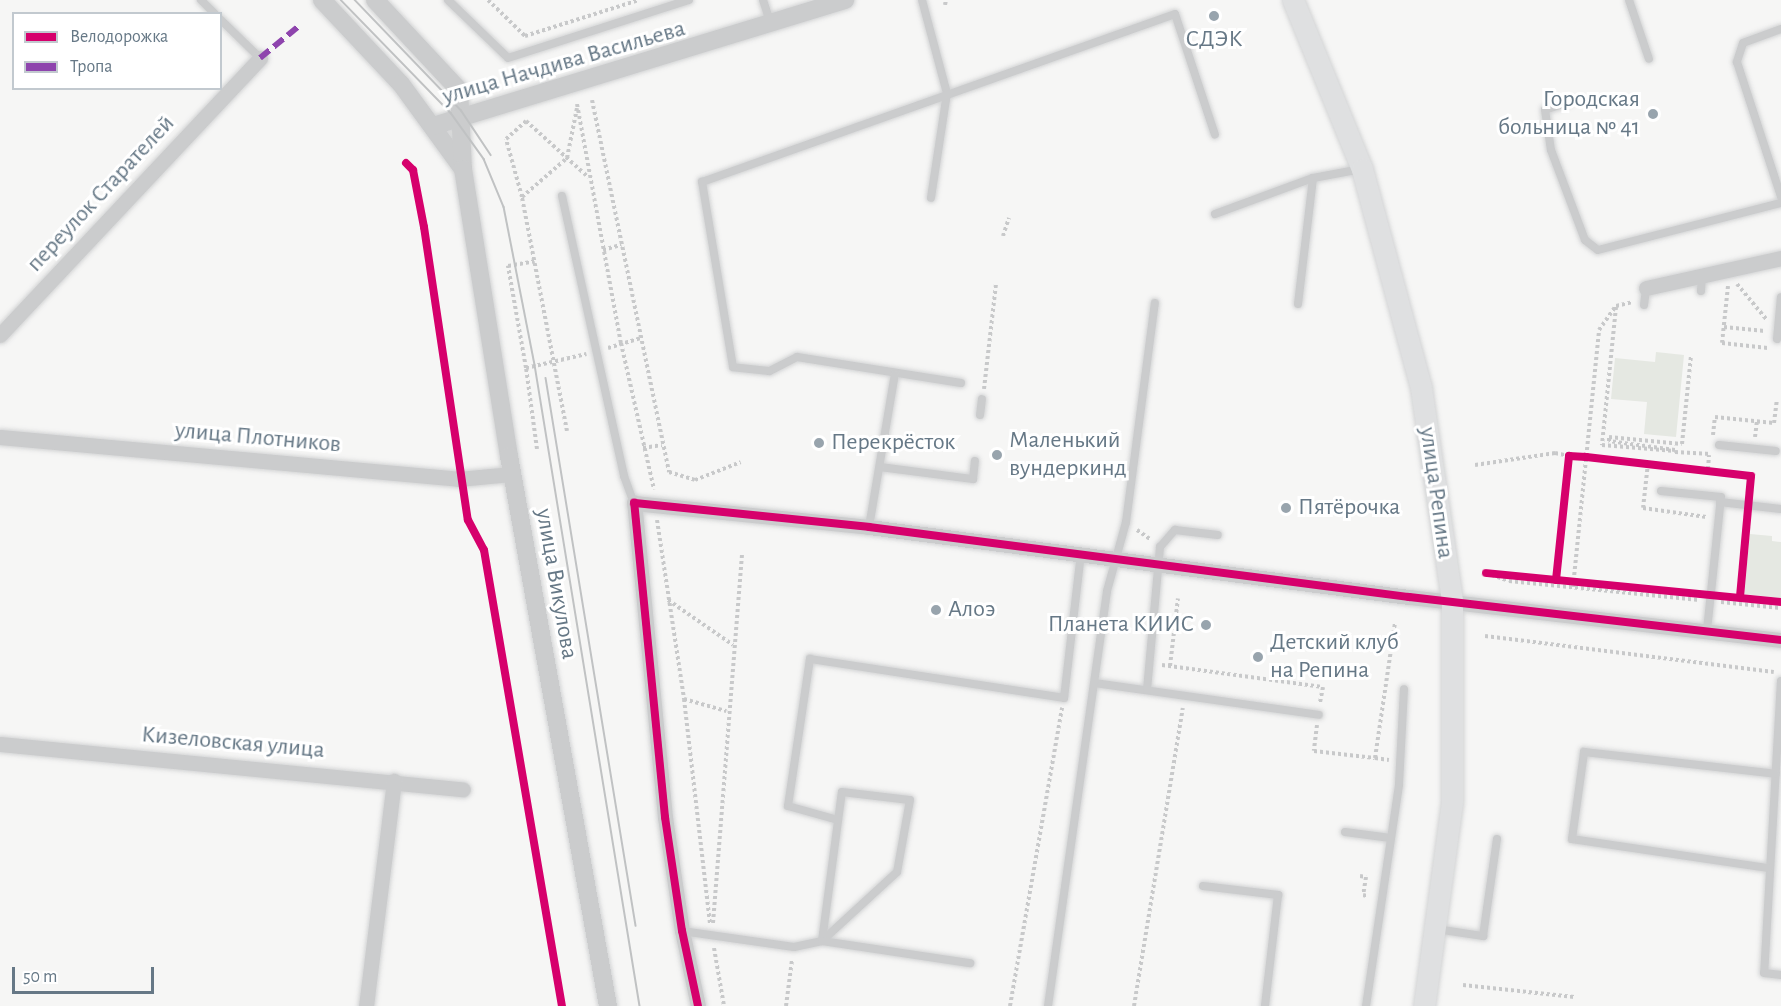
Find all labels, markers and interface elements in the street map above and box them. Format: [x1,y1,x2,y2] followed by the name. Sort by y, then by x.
[1207,9,1221,23] marker: СДЭК
[12,12,222,90] legend
[439,15,689,111] street label: улица Начдива Васильева
[1186,26,1242,54] place label: СДЭК
[70,28,168,46] text: Велодорожка
[70,58,113,76] text: Тропа
[1498,86,1640,142] place label: Городская больница № 41
[1644,105,1662,123] marker: Городская больница № 41
[21,110,181,278] street label: переулок Старателей
[174,416,342,460] street label: улица Плотников
[1413,425,1459,561] street label: улица Репина
[1009,427,1127,483] place label: Маленький вундеркинд
[831,429,955,457] place label: Перекрёсток
[812,436,826,450] marker: Перекрёсток
[990,448,1004,462] marker: Маленький вундеркинд
[1298,494,1400,522] place label: Пятёрочка
[1279,501,1293,515] marker: Пятёрочка
[529,506,583,662] street label: улица Викулова
[948,596,995,624] place label: Алоэ
[929,603,943,617] marker: Алоэ
[1048,611,1194,639] place label: Планета КИИС
[1199,618,1213,632] marker: Планета КИИС
[1270,629,1399,685] place label: Детский клуб на Репина
[1251,650,1265,664] marker: Детский клуб на Репина
[140,721,326,765] street label: Кизеловская улица
[15,955,158,993] scale bar
[23,968,57,986] text: 50 m

